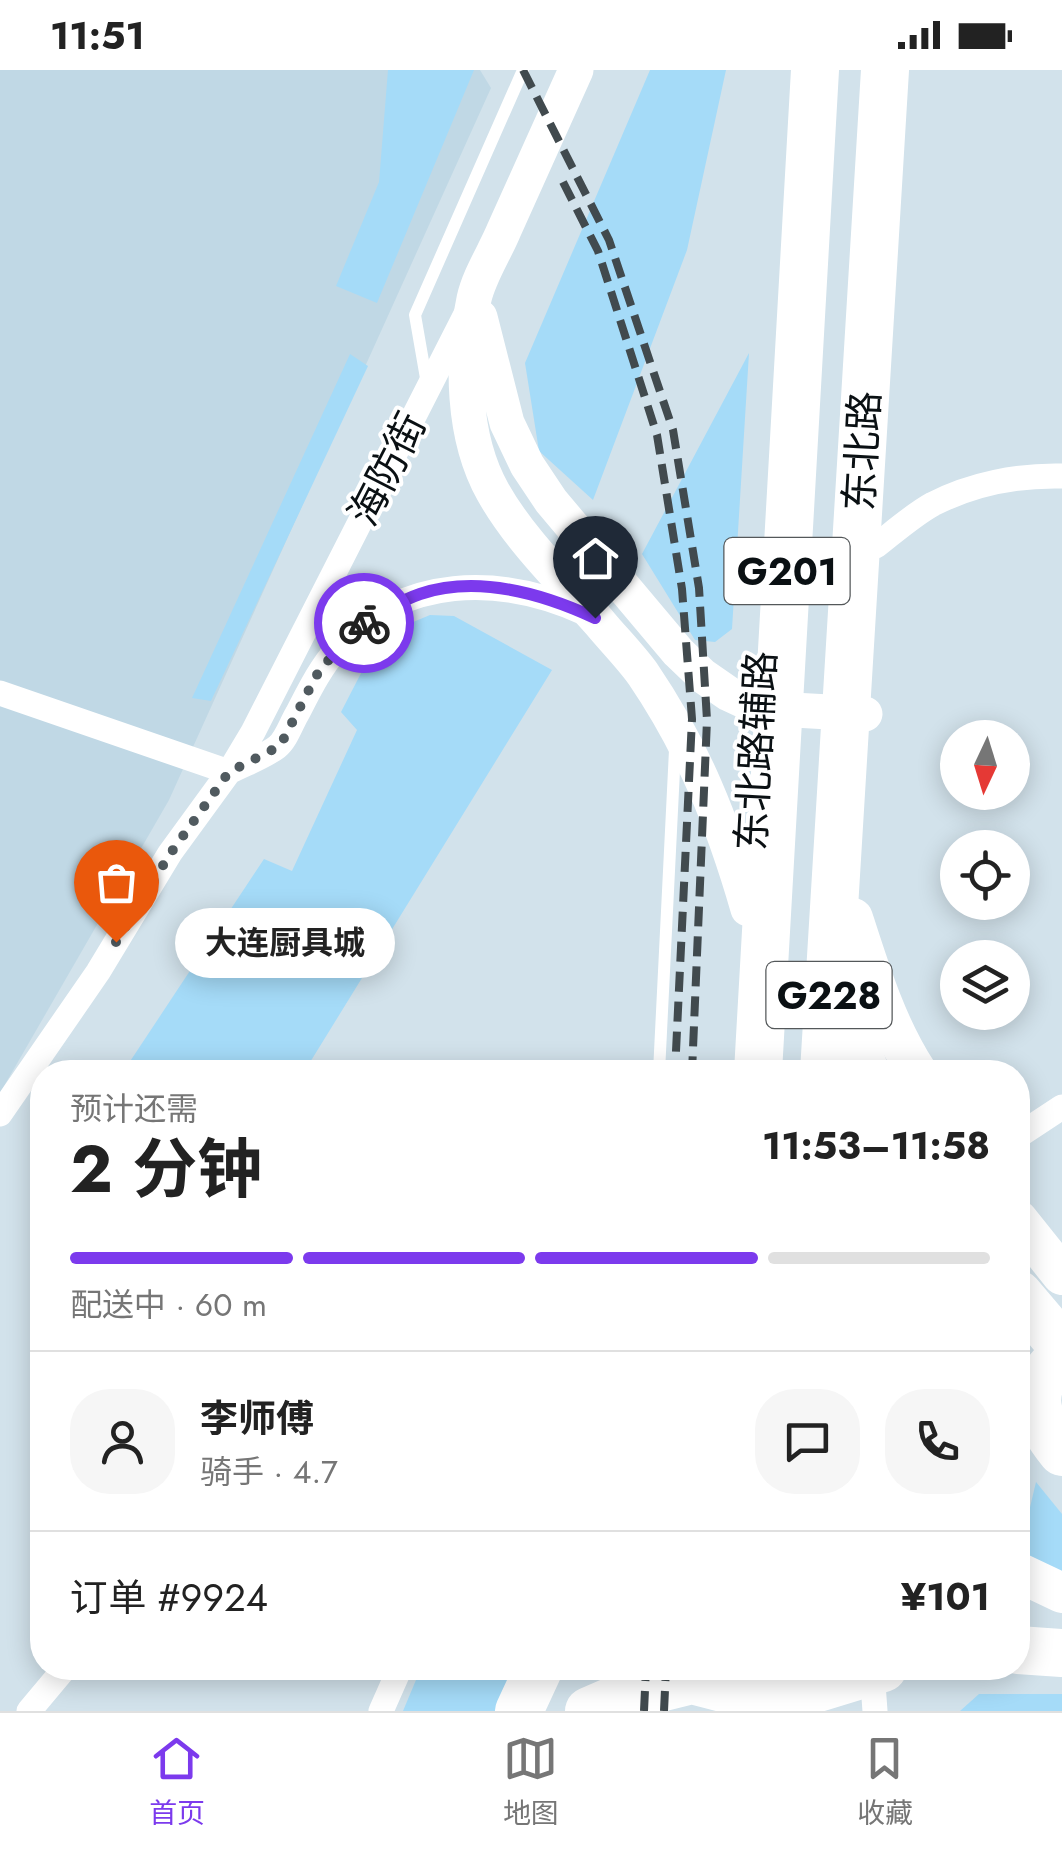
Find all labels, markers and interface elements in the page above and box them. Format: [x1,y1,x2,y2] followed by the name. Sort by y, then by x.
[50,8,145,63] text: 11:51
[830,390,894,512] street label: 东北路
[334,402,440,536] street label: 海防街
[553,516,638,619] pin
[568,531,623,586] icon: home
[724,538,850,604] road number: G201
[314,573,414,673] courier
[337,596,392,651] icon: bike
[722,650,790,852] street label: 东北路辅路
[940,720,1030,810] north arrow
[940,720,1030,1030] map controls
[940,830,1030,920] button: locate
[74,840,159,943] pin
[89,855,144,910] icon: bag
[176,907,396,977] callout: 大连厨具城
[205,920,365,966] text: 大连厨具城
[940,940,1030,1030] button: layers
[766,962,892,1028] road number: G228
[70,1086,198,1132] text: 预计还需
[762,1118,990,1173] text: 11:53–11:58
[70,1122,262,1216] text: 2 分钟
[70,1282,267,1328] text: 配送中 · 60 m
[70,1389,175,1494] button: person
[755,1389,860,1494] button: chat
[885,1389,990,1494] button: phone
[200,1391,314,1446] text: 李师傅
[200,1449,338,1495] text: 骑手 · 4.7
[901,1569,990,1624] text: ¥101
[70,1570,268,1625] text: 订单 #9924
[149,1731,205,1834] tab: 首页
[503,1731,559,1834] tab: 地图
[857,1731,913,1834] tab: 收藏

